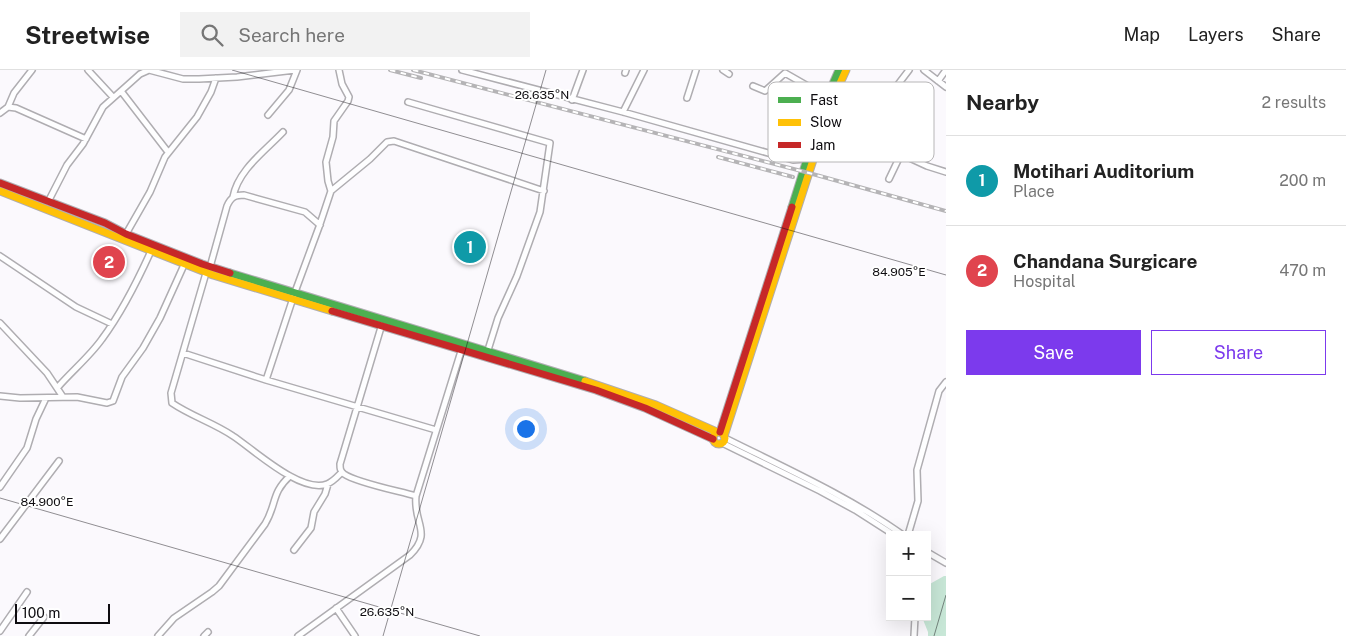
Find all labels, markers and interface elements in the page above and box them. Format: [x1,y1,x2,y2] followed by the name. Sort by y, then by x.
[180,12,530,57] search box
[25,21,150,49] text: Streetwise
[198,21,226,49] icon: search
[238,24,345,46] text: Search here
[1124,24,1160,45] text: Map
[1188,24,1244,45] text: Layers
[1272,24,1321,45] text: Share
[768,82,934,162] legend
[515,88,569,102] text: 26.635°N
[966,90,1039,115] text: Nearby
[810,92,838,108] text: Fast
[1261,93,1326,112] text: 2 results
[810,114,842,130] text: Slow
[810,137,835,153] text: Jam
[1013,160,1194,182] text: Motihari Auditorium
[979,171,985,190] text: 1
[1279,171,1326,190] text: 200 m
[1013,182,1055,201] text: Place
[454,228,486,266] pin: 1
[93,243,125,281] pin: 2
[1013,250,1198,272] text: Chandana Surgicare
[977,261,987,280] text: 2
[1279,261,1326,280] text: 470 m
[872,265,926,279] text: 84.905°E
[1013,272,1076,291] text: Hospital
[966,330,1141,375] button: Save
[1151,330,1326,375] button: Share
[513,416,539,442] your location
[20,495,74,509] text: 84.900°E
[886,531,931,621] map controls
[886,531,931,576] button: +
[886,576,931,621] button: −
[15,601,110,624] scale bar
[22,605,60,621] text: 100 m
[360,605,414,619] text: 26.635°N

